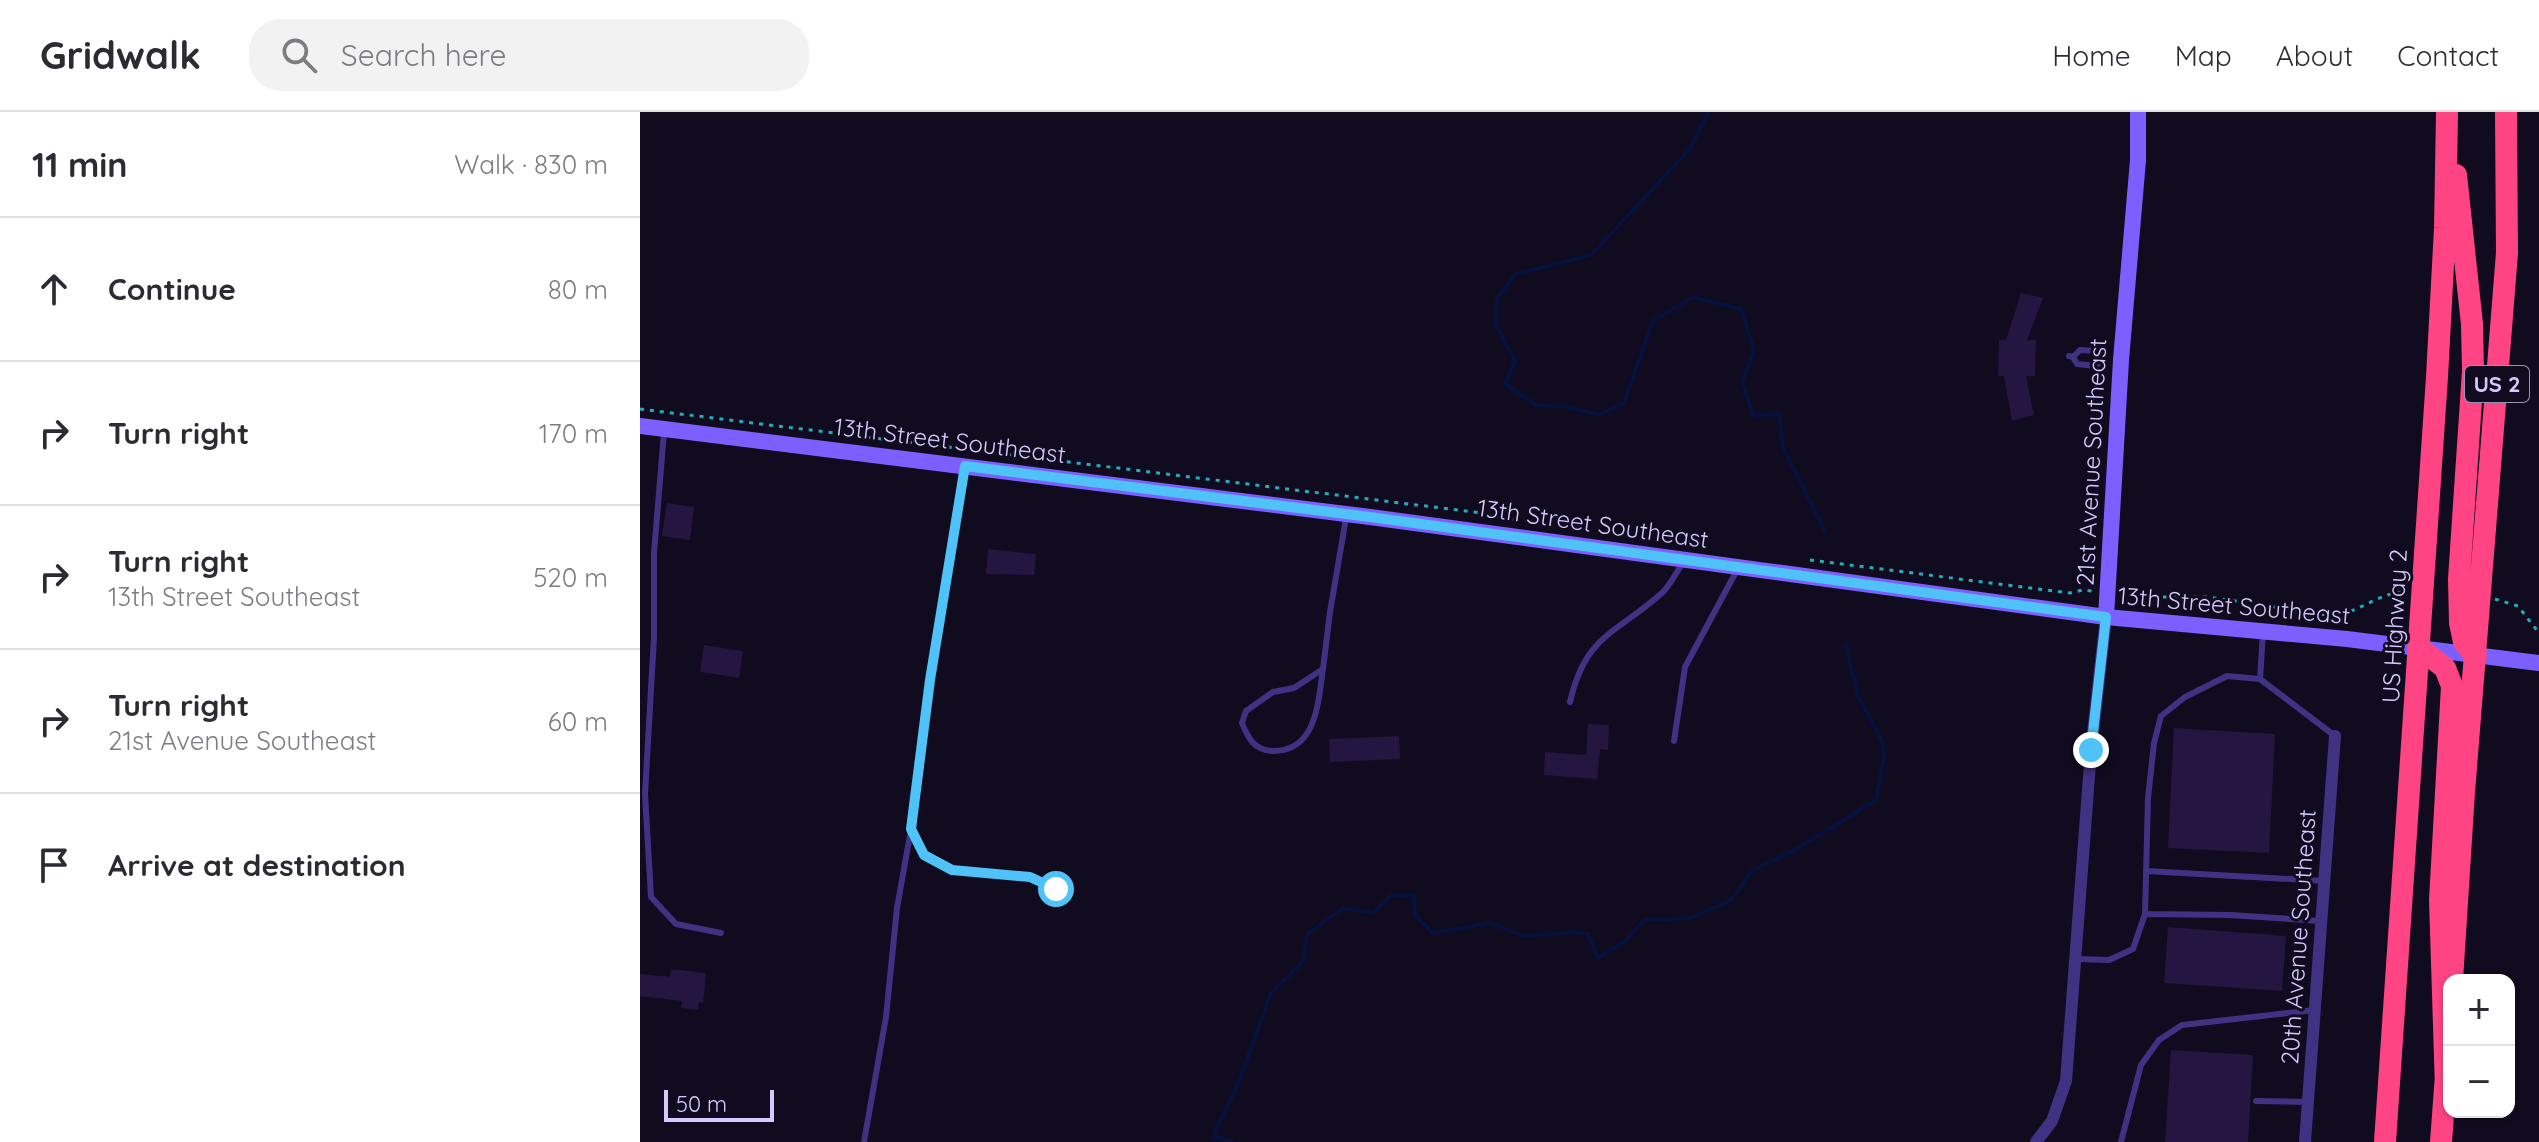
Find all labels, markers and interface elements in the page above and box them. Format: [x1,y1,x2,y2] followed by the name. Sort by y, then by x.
[249,19,809,91] search box
[40,31,201,79] text: Gridwalk
[277,33,321,77] icon: search
[341,36,506,74] text: Search here
[2052,38,2131,73] text: Home
[2175,38,2232,73] text: Map
[2276,38,2353,73] text: About
[2397,38,2499,73] text: Contact
[32,143,128,186] text: 11 min
[454,148,608,181] text: Walk · 830 m
[32,267,76,311] icon: ahead
[108,270,236,308] text: Continue
[548,273,608,306] text: 80 m
[2070,338,2112,586] street label: 21st Avenue Southeast
[2465,366,2529,402] road number: US 2
[32,411,76,455] icon: right
[833,411,1067,469] street label: 13th Street Southeast
[108,414,249,452] text: Turn right
[539,417,608,450] text: 170 m
[1476,492,1710,554] street label: 13th Street Southeast
[108,542,249,580] text: Turn right
[2375,548,2413,704] street label: US Highway 2
[32,555,76,599] icon: right
[533,561,608,594] text: 520 m
[108,580,360,613] text: 13th Street Southeast
[2117,580,2351,630] street label: 13th Street Southeast
[108,686,249,724] text: Turn right
[32,699,76,743] icon: right
[548,705,608,738] text: 60 m
[108,724,376,757] text: 21st Avenue Southeast
[2073,732,2109,768] route end
[2274,808,2322,1066] street label: 20th Avenue Southeast
[32,843,76,887] icon: arrive
[108,846,406,884] text: Arrive at destination
[1038,871,1074,907] route start
[2443,974,2515,1118] map controls
[2443,974,2515,1046] button: +
[2443,1046,2515,1118] button: −
[664,1086,774,1122] scale bar
[676,1090,727,1118] text: 50 m

